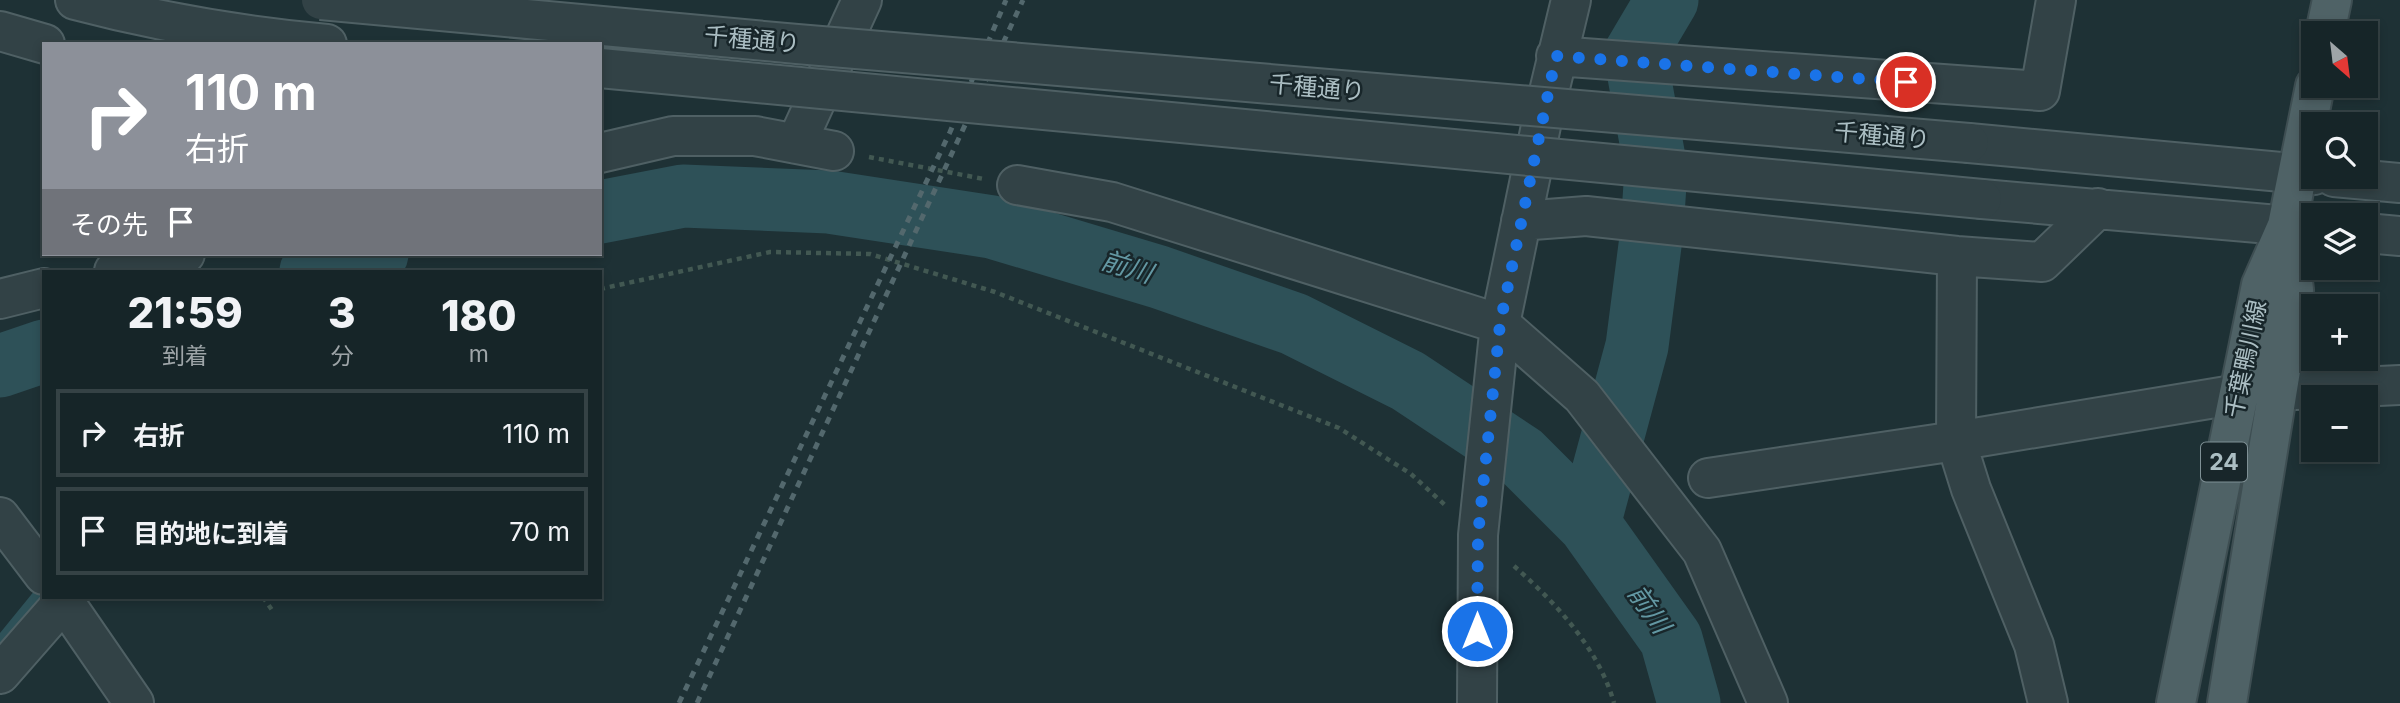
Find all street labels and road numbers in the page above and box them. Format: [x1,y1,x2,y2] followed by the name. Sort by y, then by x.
[703,21,801,58] street label: 千種通り
[1268,69,1366,106] street label: 千種通り
[1833,117,1931,154] street label: 千種通り
[2219,297,2272,421] street label: 千葉鴨川線
[2201,442,2247,482] road number: 24

